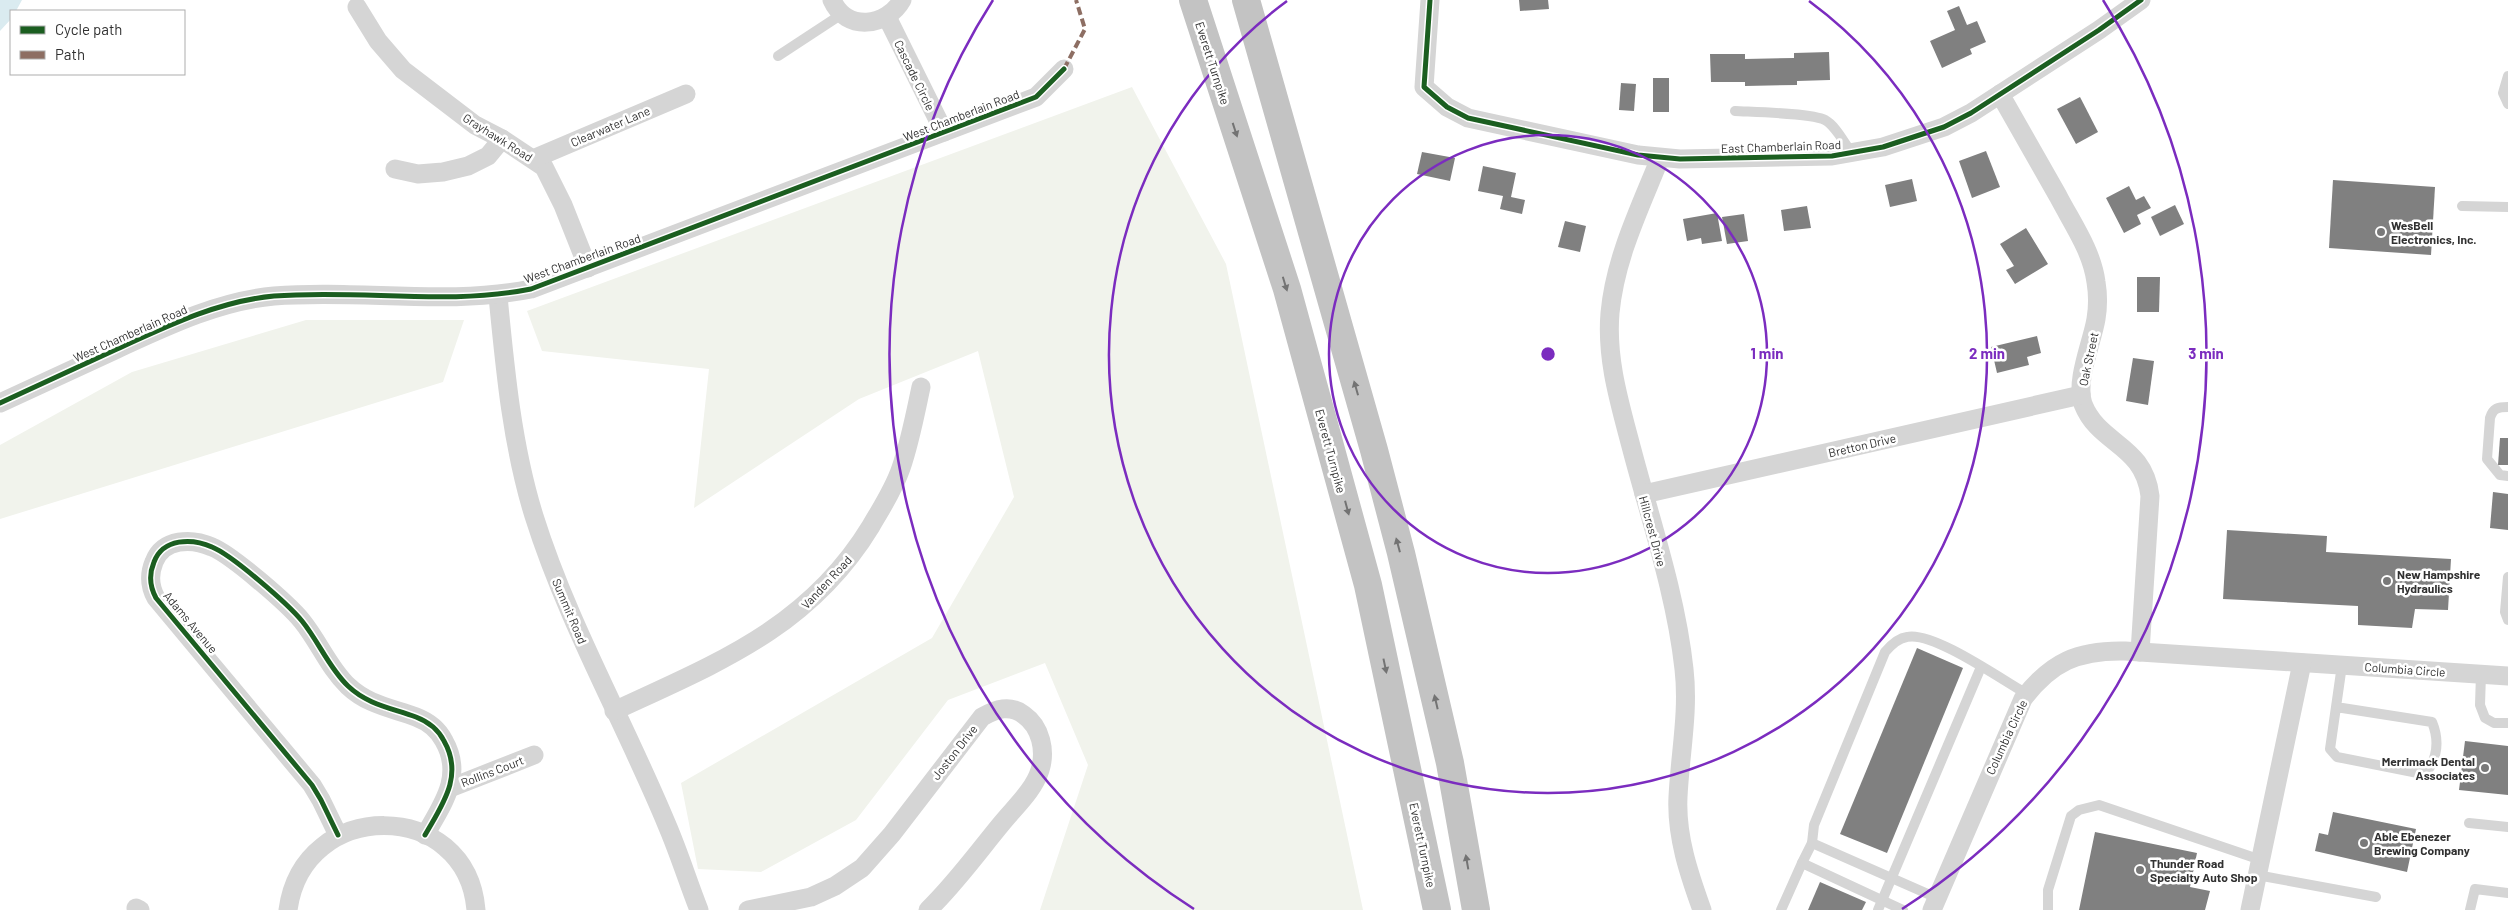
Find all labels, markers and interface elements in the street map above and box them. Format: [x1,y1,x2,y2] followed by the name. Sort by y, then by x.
[10,10,185,75] legend
[55,20,122,38] text: Cycle path
[1193,20,1233,106] street label: Everett Turnpike
[892,37,938,113] street label: Cascade Circle
[55,45,85,63] text: Path
[901,86,1021,144] street label: West Chamberlain Road
[568,103,652,149] street label: Clearwater Lane
[461,110,535,164] street label: Grayhawk Road
[1232,122,1239,137] one-way arrow
[1721,137,1841,155] street label: East Chamberlain Road
[2391,218,2476,246] place label: WesBell Electronics, Inc.
[2375,226,2387,238] marker: WesBell Electronics, Inc.
[522,230,642,286] street label: West Chamberlain Road
[1281,277,1289,292] one-way arrow
[71,302,189,364] street label: West Chamberlain Road
[2075,331,2101,387] street label: Oak Street
[1751,344,1783,362] text: 1 min
[1969,344,2005,362] text: 2 min
[2188,344,2224,362] text: 3 min
[1539,345,1557,363] centre of rings
[1352,380,1360,395] one-way arrow
[1313,407,1349,495] street label: Everett Turnpike
[1827,430,1897,460] street label: Bretton Drive
[1637,494,1669,568] street label: Hillcrest Drive
[1343,501,1351,516] one-way arrow
[1394,537,1402,552] one-way arrow
[798,553,854,611] street label: Vanden Road
[2397,567,2481,595] place label: New Hampshire Hydraulics
[2381,575,2393,587] marker: New Hampshire Hydraulics
[550,576,590,646] street label: Summit Road
[161,588,221,656] street label: Adams Avenue
[1381,659,1389,674] one-way arrow
[2364,659,2446,679] street label: Columbia Circle
[1432,694,1440,710] one-way arrow
[1983,697,2029,777] street label: Columbia Circle
[928,722,980,782] street label: Joston Drive
[459,753,525,789] street label: Rollins Court
[2382,754,2475,782] place label: Merrimack Dental Associates
[2479,762,2491,774] marker: Merrimack Dental Associates
[1407,801,1439,889] street label: Everett Turnpike
[2374,829,2470,857] place label: Able Ebenezer Brewing Company
[2358,837,2370,849] marker: Able Ebenezer Brewing Company
[1462,854,1470,870] one-way arrow
[2150,856,2258,884] place label: Thunder Road Specialty Auto Shop
[2134,864,2146,876] marker: Thunder Road Specialty Auto Shop

